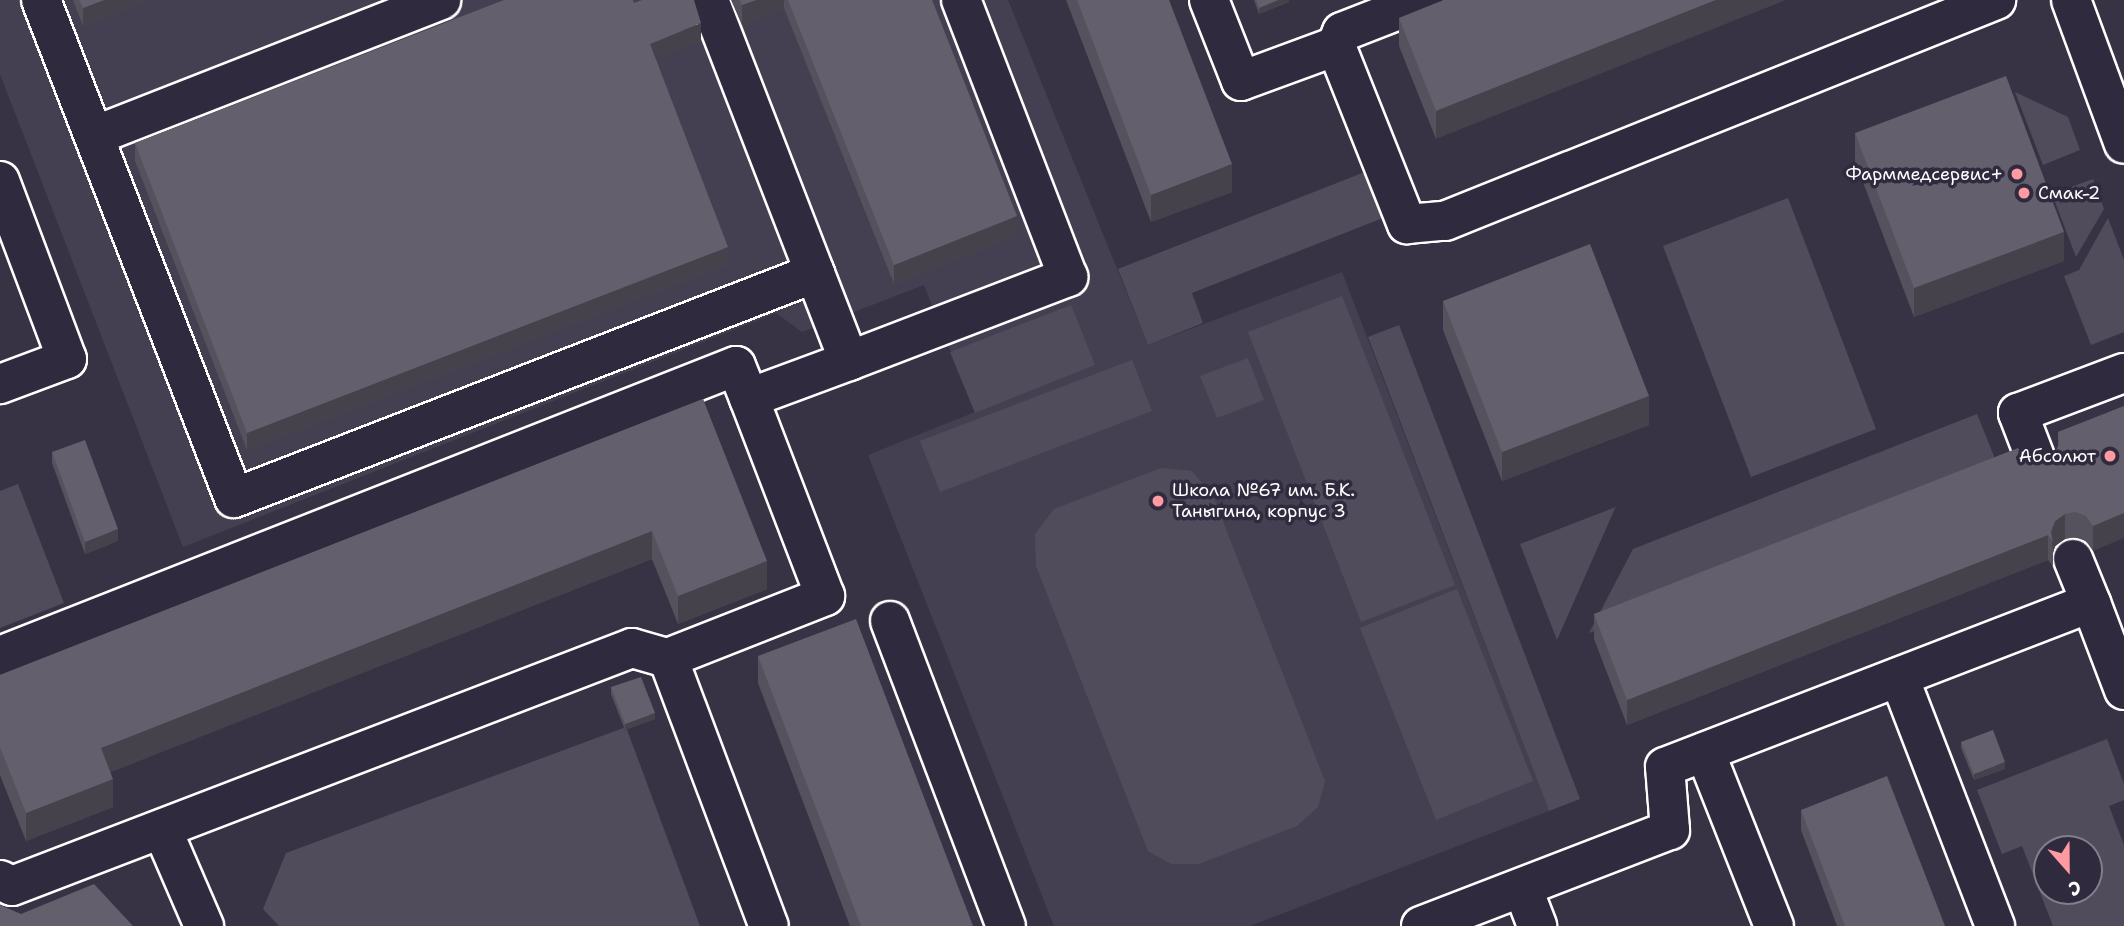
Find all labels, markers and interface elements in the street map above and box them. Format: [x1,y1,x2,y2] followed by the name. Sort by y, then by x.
[1845,163,2003,185] place label: Фарммедсервис+
[2009,166,2025,182] marker: Фарммедсервис+
[2038,182,2100,204] place label: Смак-2
[2016,185,2032,201] marker: Смак-2
[2019,445,2096,467] place label: Абсолют
[2102,448,2118,464] marker: Абсолют
[1172,480,1355,522] place label: Школа №67 им. Б.К. Таныгина, корпус 3
[1150,493,1166,509] marker: Школа №67 им. Б.К. Таныгина, корпус 3
[2033,835,2103,905] north arrow
[2065,874,2085,902] text: С

